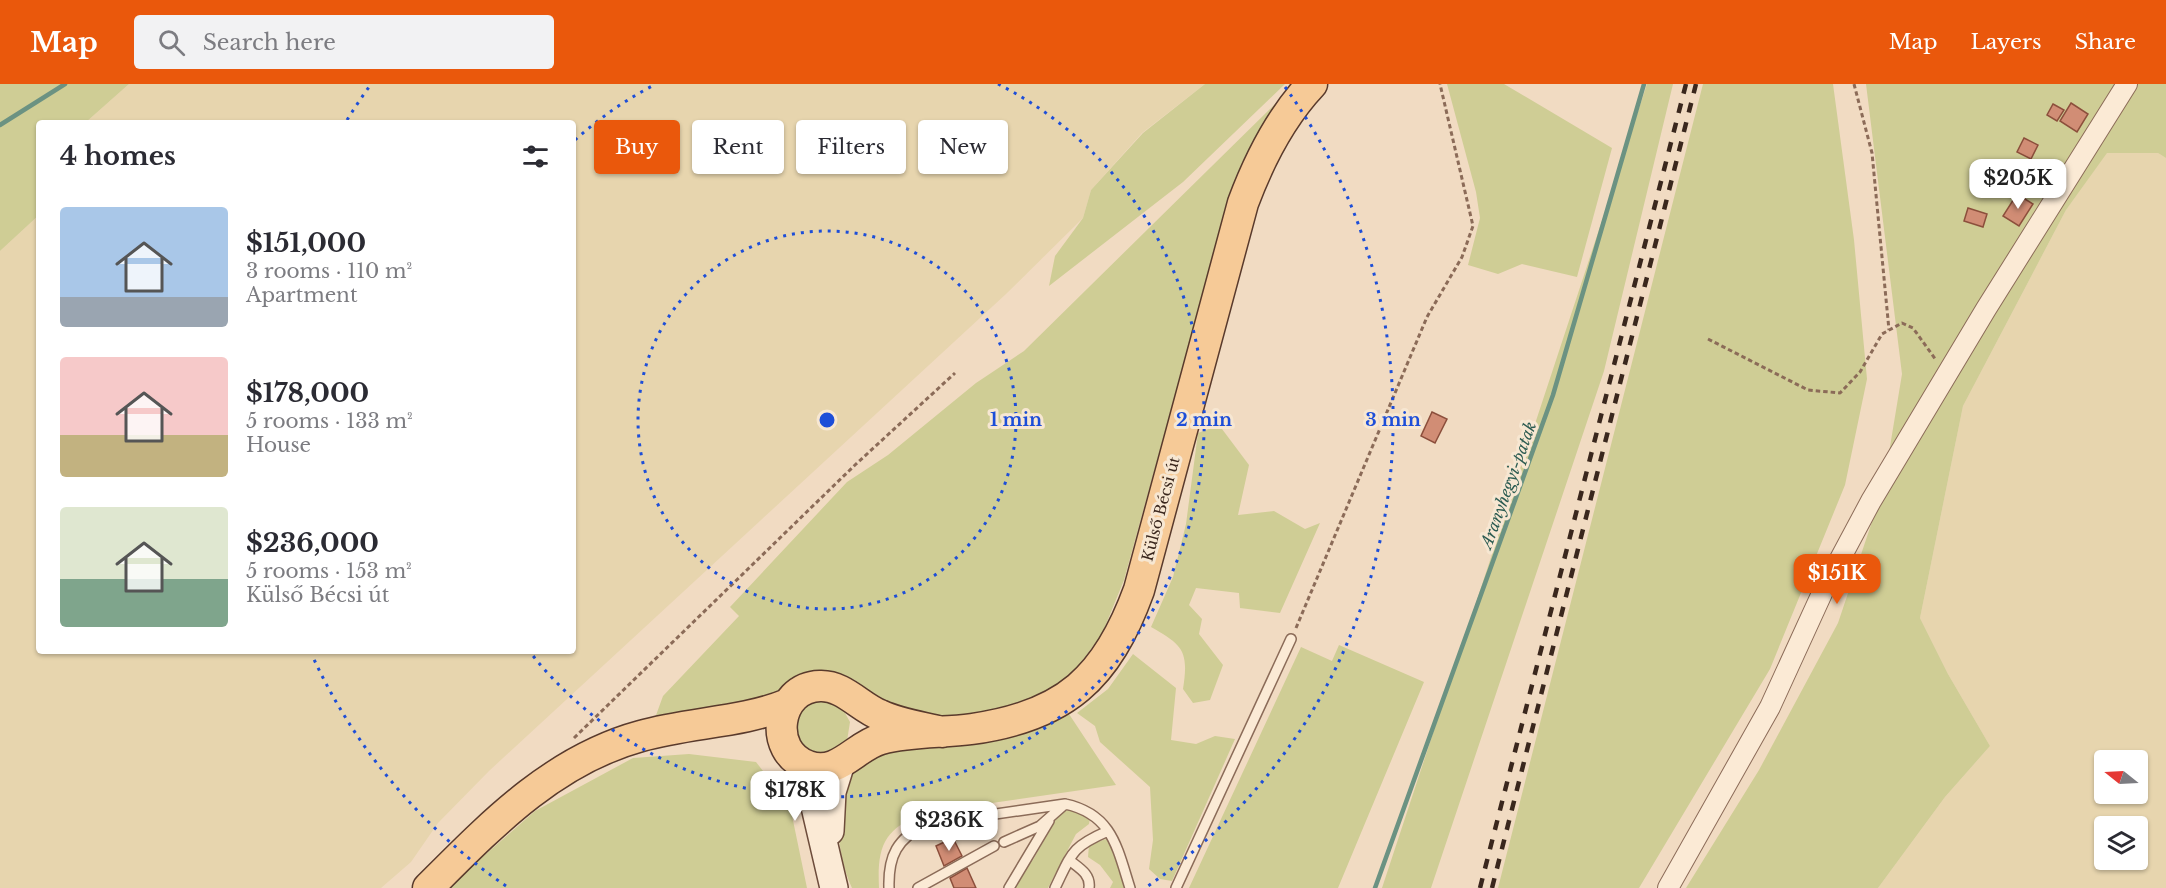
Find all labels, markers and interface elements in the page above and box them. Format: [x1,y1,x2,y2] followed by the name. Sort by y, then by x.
[134,15,554,69] search box
[30,25,98,60] text: Map
[155,26,188,59] icon: search
[203,29,336,56] text: Search here
[1889,29,1938,55] text: Map
[1971,29,2042,55] text: Layers
[2075,29,2136,55] text: Share
[594,120,680,174] chip: Buy
[692,120,784,174] chip: Rent
[796,120,906,174] chip: Filters
[918,120,1008,174] chip: New
[60,140,176,172] text: 4 homes
[519,140,552,173] icon: filters
[1976,159,2060,210] pin: $205K
[1983,166,2053,190] text: $205K
[246,227,366,259] text: $151,000
[108,231,180,303] icon: home
[246,259,412,283] text: 3 rooms · 110 m²
[246,283,357,307] text: Apartment
[246,377,369,409] text: $178,000
[108,381,180,453] icon: home
[246,409,413,433] text: 5 rooms · 133 m²
[990,409,1042,431] text: 1 min
[1176,409,1232,431] text: 2 min
[1365,409,1421,431] text: 3 min
[817,410,837,430] centre of rings
[1475,419,1540,553] water label: Aranyhegyi-patak
[246,433,311,457] text: House
[1137,454,1184,563] street label: Külső Bécsi út
[246,527,379,559] text: $236,000
[108,531,180,603] icon: home
[1795,554,1879,605] pin: $151K
[246,559,412,583] text: 5 rooms · 153 m²
[1808,561,1866,585] text: $151K
[246,583,389,607] text: Külső Bécsi út
[2094,750,2148,804] north arrow
[2094,750,2148,870] map controls
[753,771,837,822] pin: $178K
[764,778,826,802] text: $178K
[907,801,991,852] pin: $236K
[915,808,983,832] text: $236K
[2094,816,2148,870] button: layers

